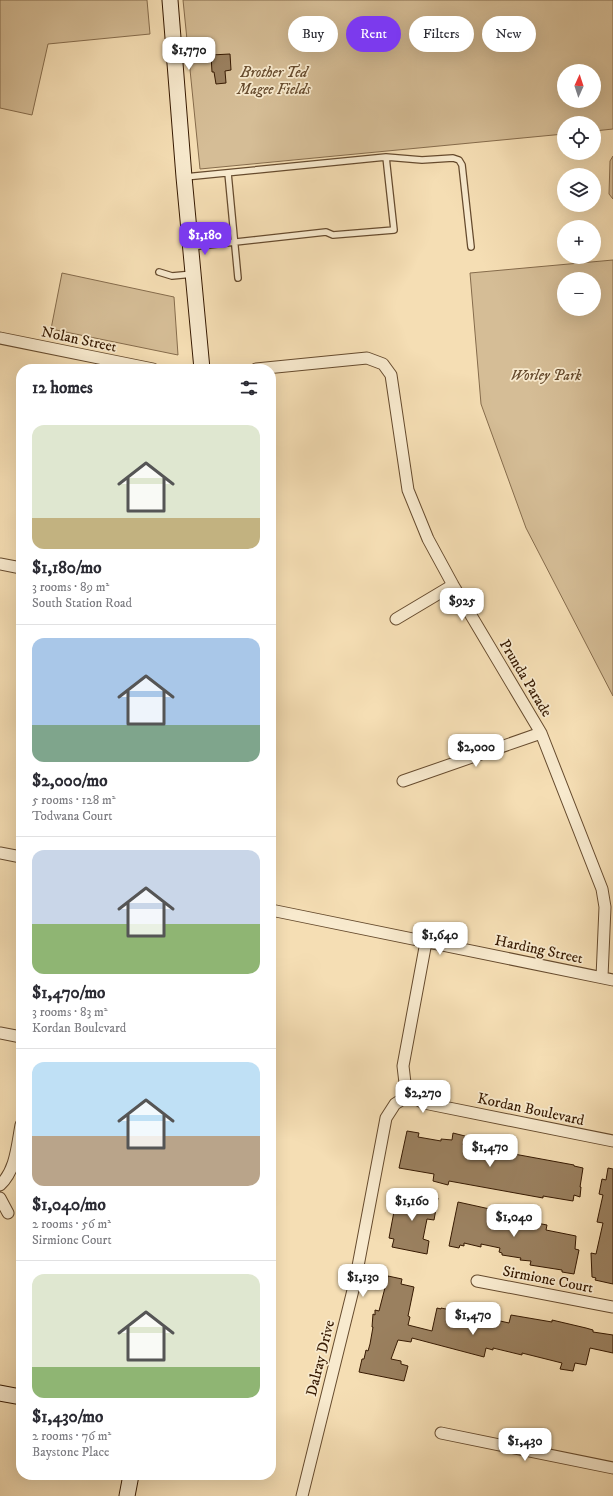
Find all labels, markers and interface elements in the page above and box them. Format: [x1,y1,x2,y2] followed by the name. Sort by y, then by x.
[288,16,338,52] chip: Buy
[346,16,401,52] chip: Rent
[409,16,474,52] chip: Filters
[482,16,536,52] chip: New
[156,37,222,71] pin: $1,770
[171,42,207,58] text: $1,770
[236,63,311,99] park label: Brother Ted Magee Fields
[557,64,601,108] north arrow
[557,64,601,316] map controls
[557,116,601,160] button: locate
[557,168,601,212] button: layers
[557,220,601,264] button: +
[172,222,238,256] pin: $1,180
[188,227,222,243] text: $1,180
[557,272,601,316] button: −
[39,322,119,357] street label: Nolan Street
[511,366,582,385] park label: Worley Park
[32,377,93,399] text: 12 homes
[238,377,260,399] icon: filters
[110,451,182,523] icon: home
[32,557,102,579] text: $1,180/mo
[32,579,109,595] text: 3 rooms · 89 m²
[438,588,486,622] pin: $925
[449,593,475,609] text: $925
[32,595,132,611] text: South Station Road
[495,636,556,720] street label: Prunda Parade
[110,664,182,736] icon: home
[443,734,509,768] pin: $2,000
[457,739,495,755] text: $2,000
[32,770,107,792] text: $2,000/mo
[32,792,116,808] text: 5 rooms · 128 m²
[32,808,112,824] text: Todwana Court
[110,876,182,948] icon: home
[407,922,473,956] pin: $1,640
[422,927,458,943] text: $1,640
[493,931,585,968] street label: Harding Street
[32,982,105,1004] text: $1,470/mo
[32,1004,108,1020] text: 3 rooms · 83 m²
[32,1020,126,1036] text: Kordan Boulevard
[390,1080,456,1114] pin: $2,270
[404,1085,442,1101] text: $2,270
[110,1088,182,1160] icon: home
[476,1089,587,1130] street label: Kordan Boulevard
[457,1134,523,1168] pin: $1,470
[472,1139,508,1155] text: $1,470
[379,1188,445,1222] pin: $1,160
[395,1193,429,1209] text: $1,160
[32,1194,106,1216] text: $1,040/mo
[481,1204,547,1238] pin: $1,040
[496,1209,532,1225] text: $1,040
[32,1216,111,1232] text: 2 rooms · 56 m²
[32,1232,112,1248] text: Sirmione Court
[501,1261,595,1298] street label: Sirmione Court
[330,1264,396,1298] pin: $1,130
[347,1269,379,1285] text: $1,130
[110,1300,182,1372] icon: home
[440,1302,506,1336] pin: $1,470
[455,1307,491,1323] text: $1,470
[302,1318,339,1398] street label: Dalray Drive
[32,1406,103,1428] text: $1,430/mo
[32,1428,111,1444] text: 2 rooms · 76 m²
[492,1428,558,1462] pin: $1,430
[508,1433,542,1449] text: $1,430
[32,1444,110,1460] text: Baystone Place

